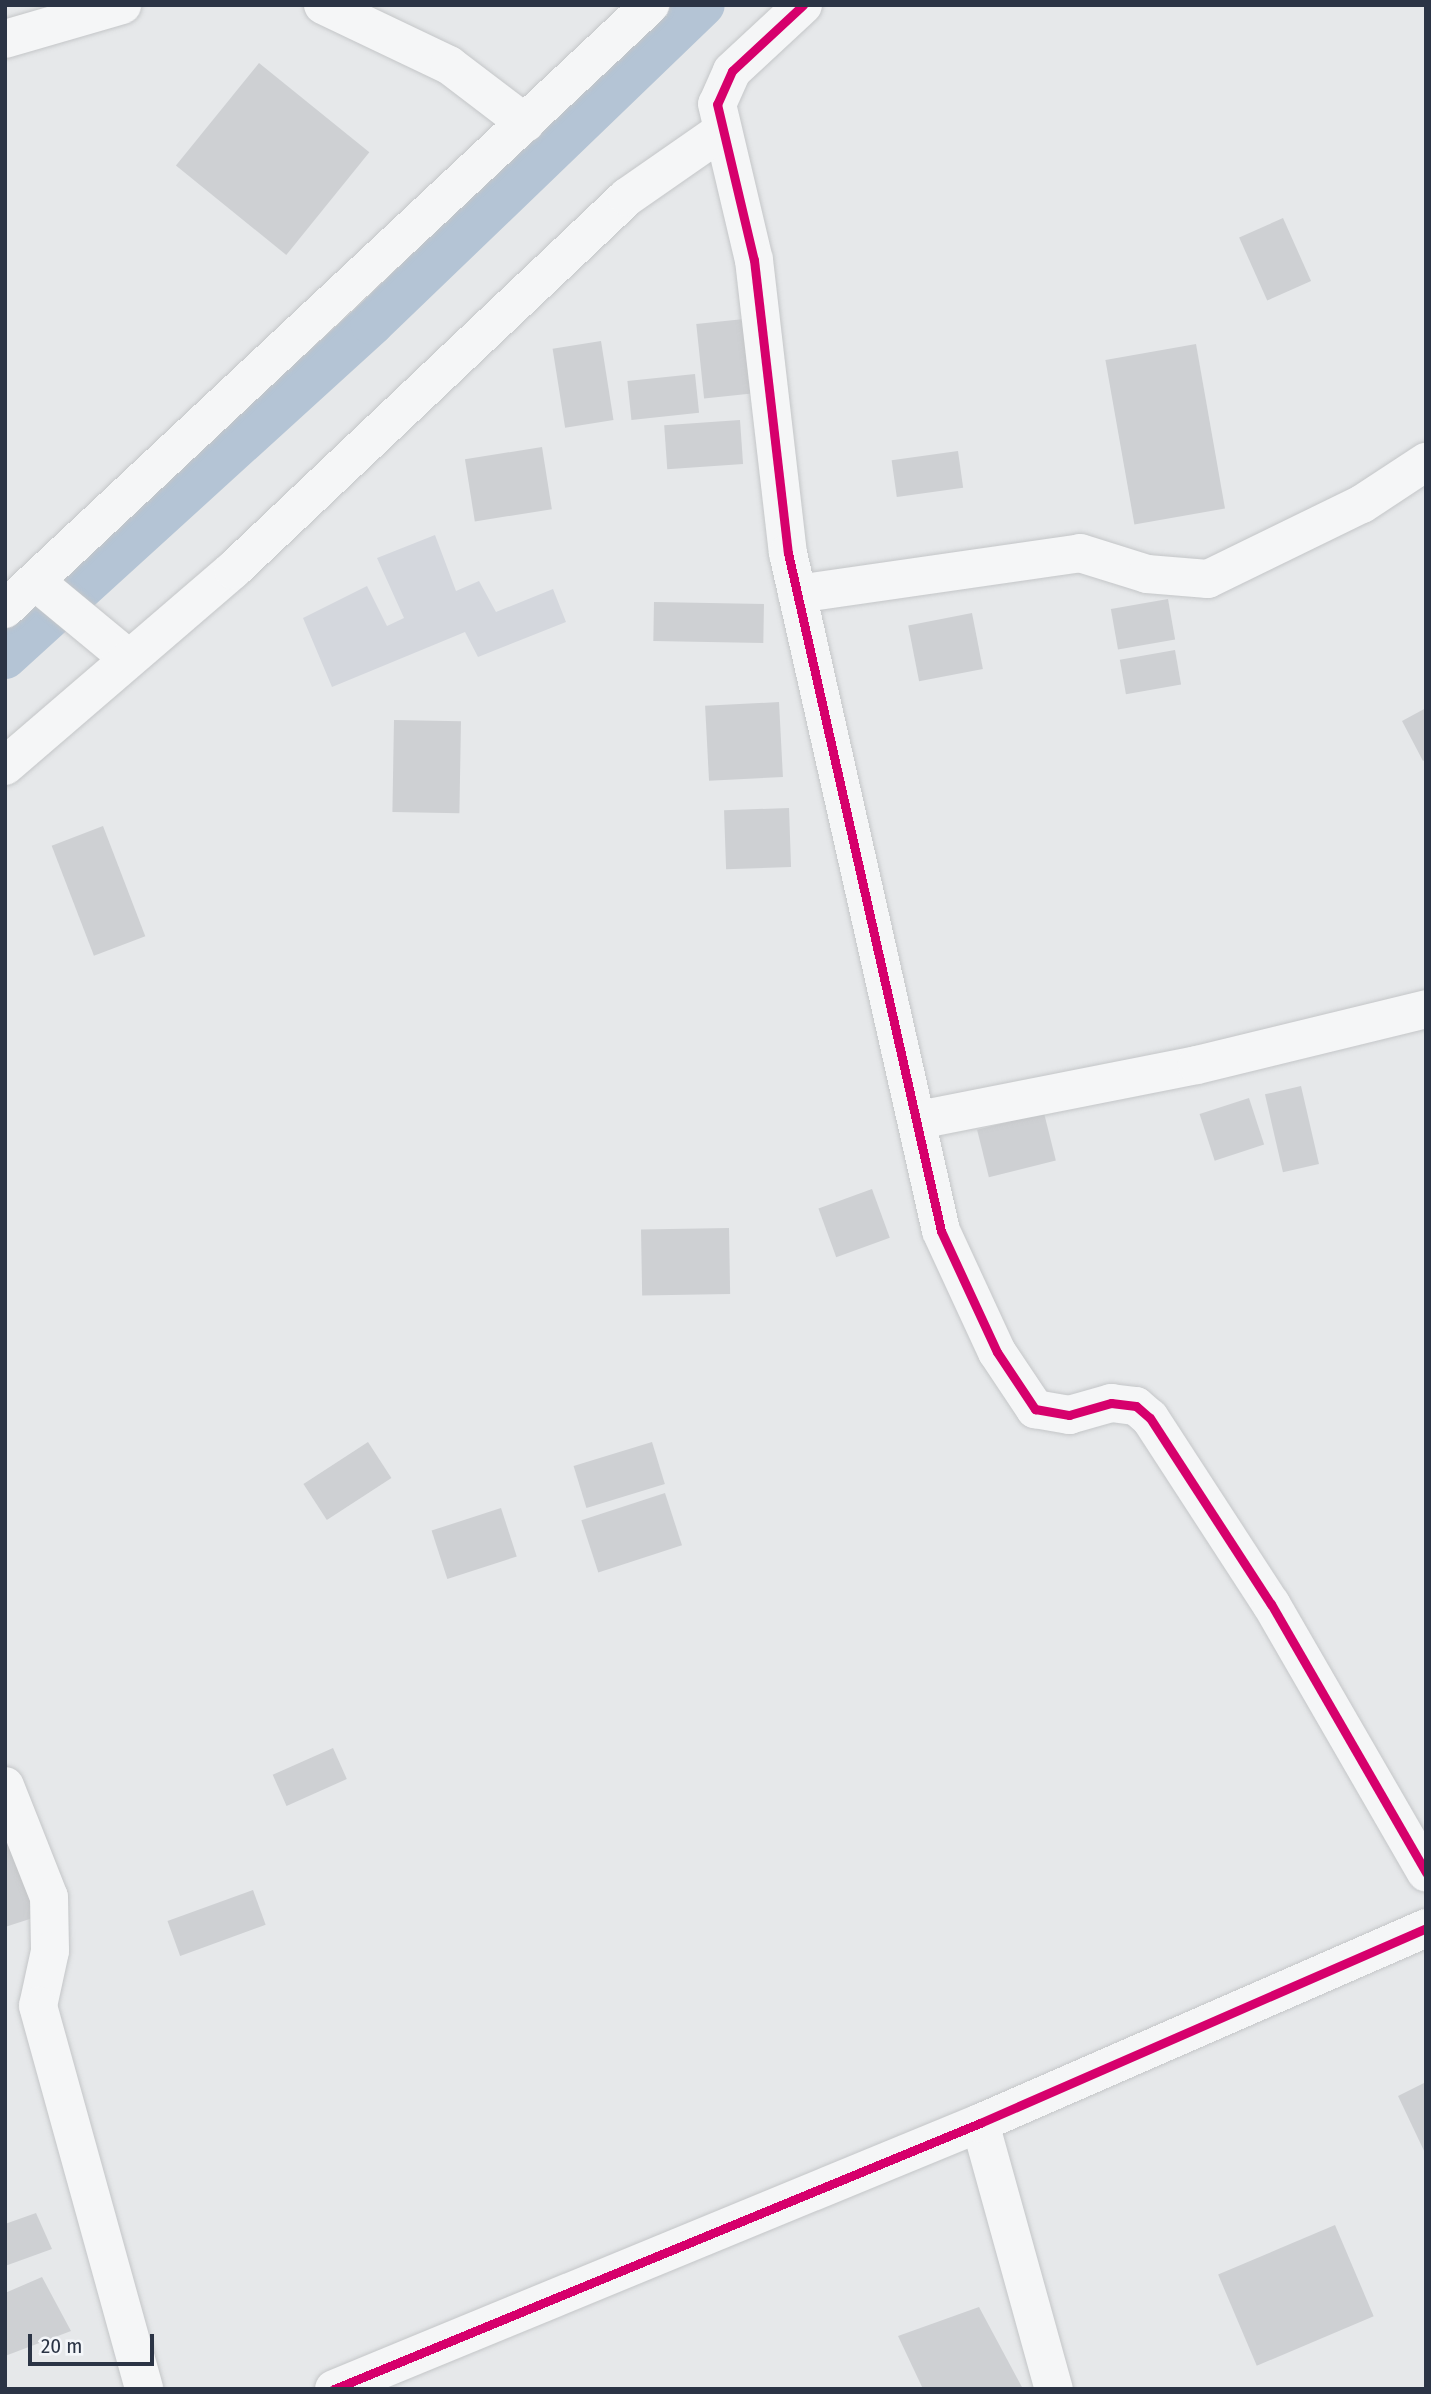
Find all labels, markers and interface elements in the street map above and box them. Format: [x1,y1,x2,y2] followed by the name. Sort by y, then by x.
[32,2320,158,2364] scale bar
[41,2333,82,2359] text: 20 m

